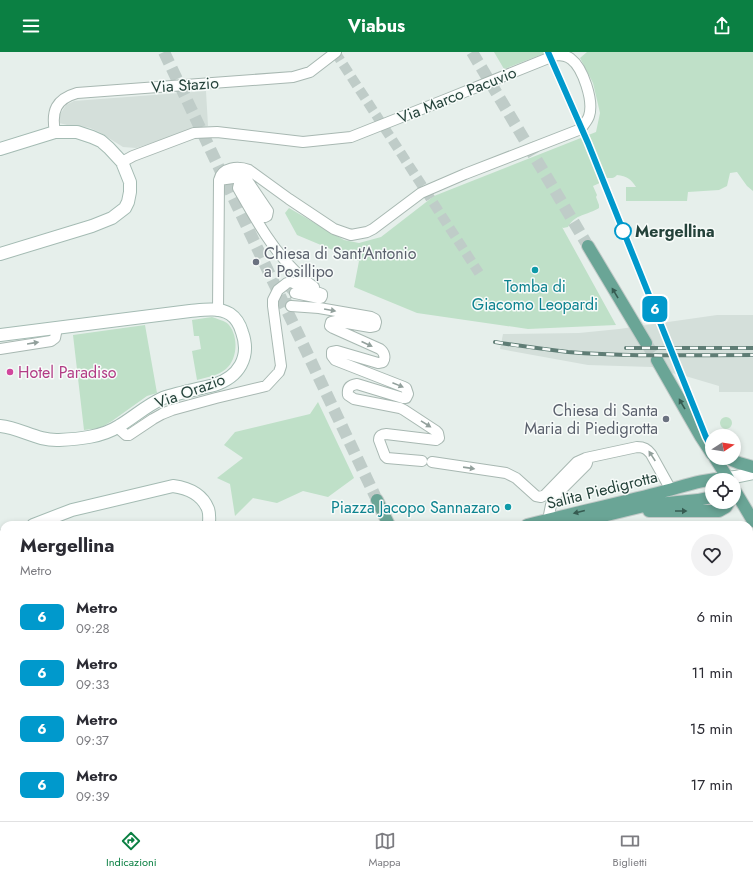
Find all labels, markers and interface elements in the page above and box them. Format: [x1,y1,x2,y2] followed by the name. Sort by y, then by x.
[348,13,405,39] text: Viabus
[20,15,42,37] icon: menu
[711,15,733,37] icon: share
[394,61,520,129] street label: Via Marco Pacuvio
[150,71,220,99] street label: Via Stazio
[635,220,715,243] place label: Mergellina
[614,222,632,240] marker: Mergellina
[264,242,417,283] place label: Chiesa di Sant'Antonio a Posillipo
[251,257,261,267] marker: Chiesa di Sant'Antonio a Posillipo
[530,265,540,275] marker: Tomba di Giacomo Leopardi
[472,275,598,316] place label: Tomba di Giacomo Leopardi
[612,287,619,299] one-way arrow
[642,296,668,322] line badge: 6
[650,299,660,319] text: 6
[324,307,336,313] one-way arrow
[27,340,39,346] one-way arrow
[362,341,373,347] one-way arrow
[18,361,117,384] place label: Hotel Paradiso
[5,367,15,377] marker: Hotel Paradiso
[152,368,229,414] street label: Via Orazio
[392,381,404,388] one-way arrow
[678,398,685,410] one-way arrow
[524,399,658,440] place label: Chiesa di Santa Maria di Piedigrotta
[661,414,671,424] marker: Chiesa di Santa Maria di Piedigrotta
[421,420,431,428] one-way arrow
[705,429,741,465] north arrow
[705,429,741,509] map controls
[648,451,656,461] one-way arrow
[462,465,475,471] one-way arrow
[544,465,660,515] street label: Salita Piedigrotta
[705,473,741,509] button: locate
[331,496,500,519] place label: Piazza Jacopo Sannazaro
[503,502,513,512] marker: Piazza Jacopo Sannazaro
[675,508,688,514] one-way arrow
[573,509,585,515] one-way arrow
[20,532,115,559] text: Mergellina
[691,534,733,576] button: heart
[20,561,52,580] text: Metro
[76,597,118,619] text: Metro
[696,606,733,628] text: 6 min
[37,607,47,627] text: 6
[76,619,110,638] text: 09:28
[76,653,118,675] text: Metro
[692,662,733,684] text: 11 min
[37,663,47,683] text: 6
[76,675,109,694] text: 09:33
[76,709,118,731] text: Metro
[690,718,733,740] text: 15 min
[37,719,47,739] text: 6
[76,731,109,750] text: 09:37
[76,765,118,787] text: Metro
[690,774,733,796] text: 17 min
[37,775,47,795] text: 6
[76,787,110,806] text: 09:39
[106,830,157,870] tab: Indicazioni
[369,830,401,870] tab: Mappa
[613,830,647,870] tab: Biglietti

